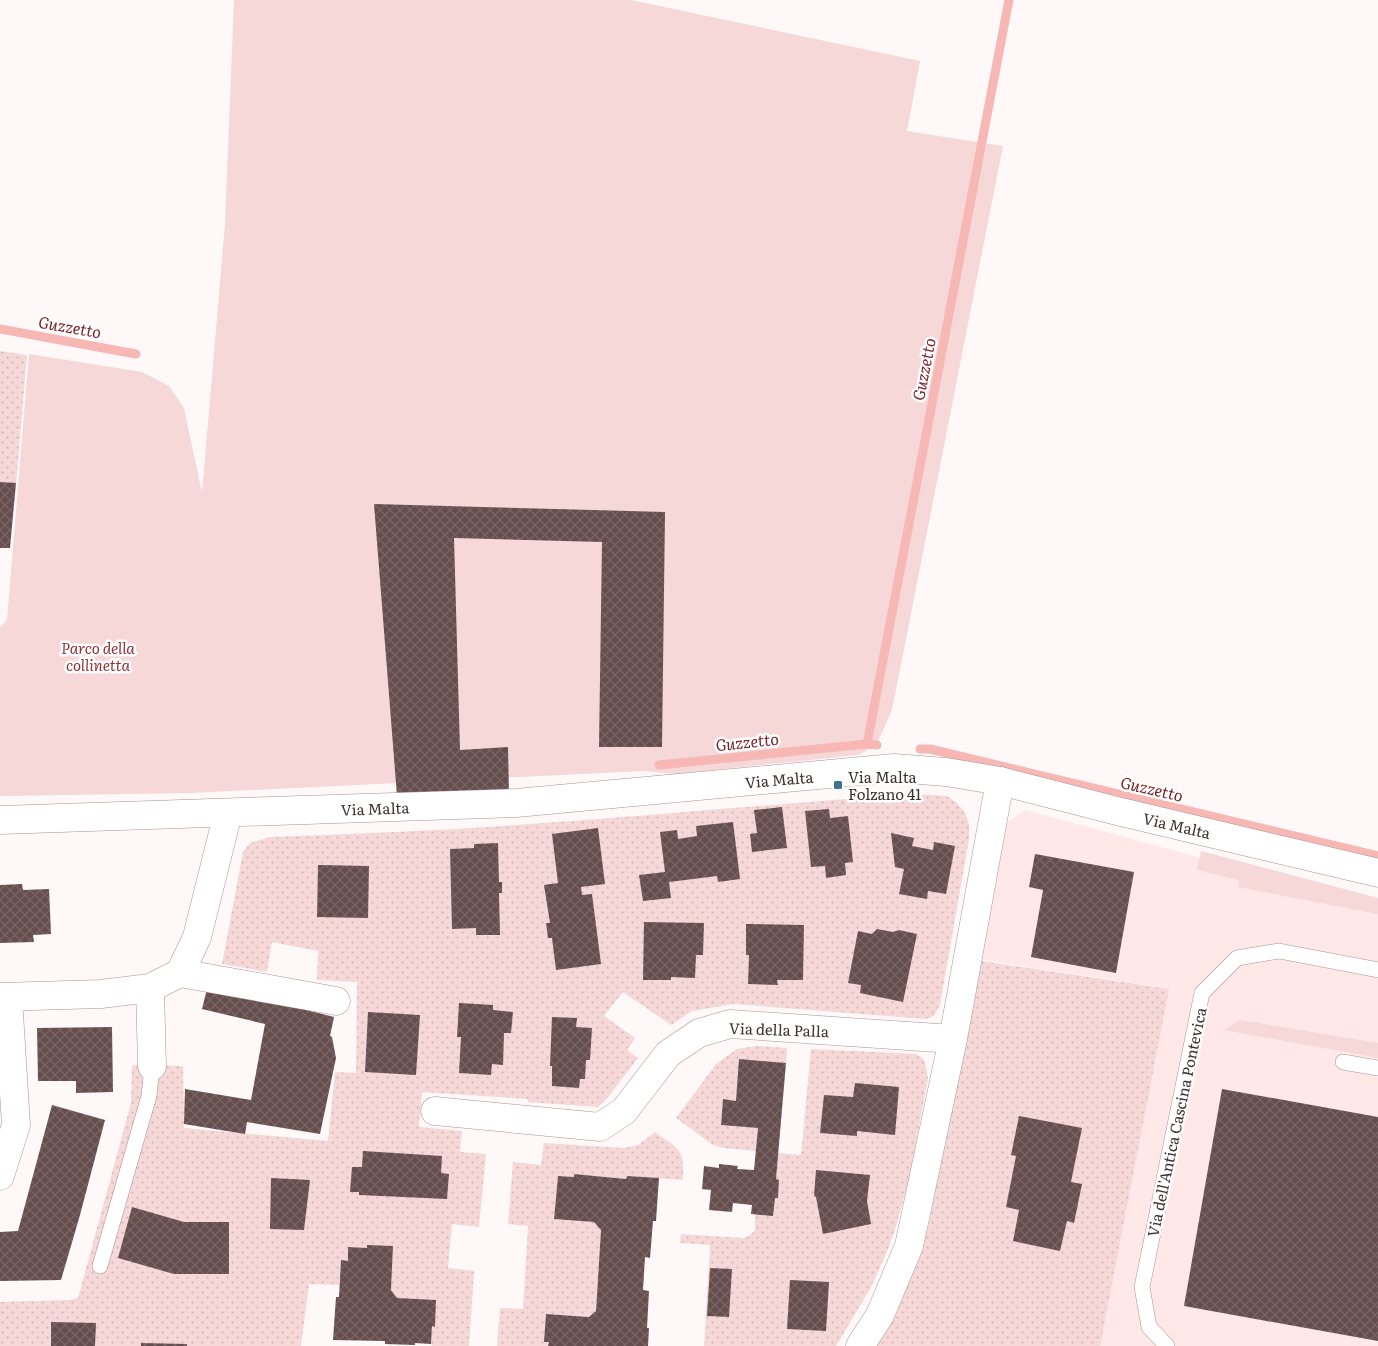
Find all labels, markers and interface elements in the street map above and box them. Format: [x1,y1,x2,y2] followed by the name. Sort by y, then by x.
[37,309,103,343] water label: Guzzetto
[905,336,941,402] water label: Guzzetto
[61,636,135,676] park label: Parco della collinetta
[714,726,780,756] water label: Guzzetto
[744,764,815,793] street label: Via Malta
[848,765,921,805] place label: Via Malta Folzano 41
[1118,769,1186,807] water label: Guzzetto
[832,779,844,791] marker: Via Malta Folzano 41
[340,795,411,821] street label: Via Malta
[1141,806,1214,844] street label: Via Malta
[1140,1004,1212,1239] street label: Via dell'Antica Cascina Pontevica
[729,1016,830,1042] street label: Via della Palla

